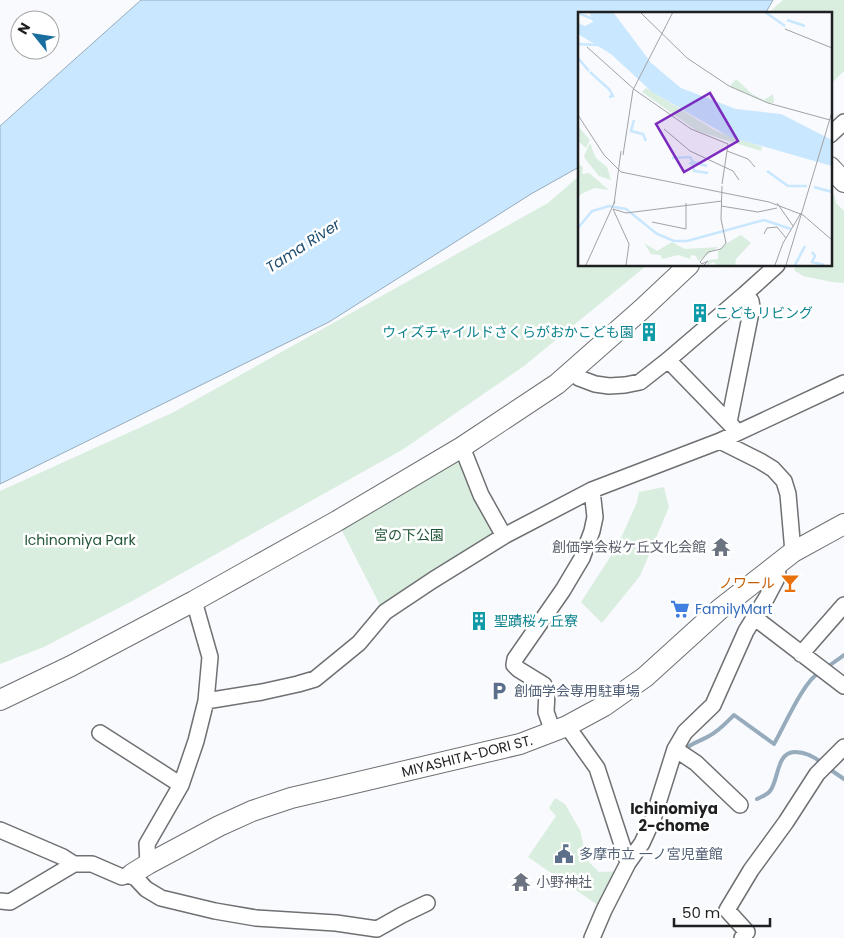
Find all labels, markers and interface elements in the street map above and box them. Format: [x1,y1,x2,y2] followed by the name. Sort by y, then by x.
[10,10,60,60] north arrow
[578,12,832,266] inset map
[12,19,35,38] text: N
[262,214,344,277] water label: Tama River
[689,302,711,324] building icon: こどもリビング
[715,303,813,323] place label: こどもリビング
[638,321,660,343] building icon: ウィズチャイルドさくらがおかこども園
[382,322,634,342] place label: ウィズチャイルドさくらがおかこども園
[374,525,444,545] park label: 宮の下公園
[24,530,136,550] park label: Ichinomiya Park
[710,536,732,558] temple icon: 創価学会桜ケ丘文化会館
[552,537,706,557] place label: 創価学会桜ケ丘文化会館
[779,572,801,594] bar icon: ノワール
[719,573,775,593] place label: ノワール
[669,598,691,620] supermarket icon: FamilyMart
[695,599,773,619] place label: FamilyMart
[468,610,490,632] building icon: 聖蹟桜ヶ丘寮
[494,611,578,631] place label: 聖蹟桜ヶ丘寮
[488,680,510,702] parking icon: 創価学会専用駐車場
[514,681,640,701] place label: 創価学会専用駐車場
[399,730,535,782] street label: MIYASHITA-DORI ST.
[630,798,718,836] district label: Ichinomiya 2-chome
[553,843,575,865] public building icon: 多摩市立 一ノ宮児童館
[579,844,723,864] place label: 多摩市立 一ノ宮児童館
[510,871,532,893] temple icon: 小野神社
[536,872,592,892] place label: 小野神社
[674,896,770,928] scale bar
[682,902,720,923] text: 50 m

